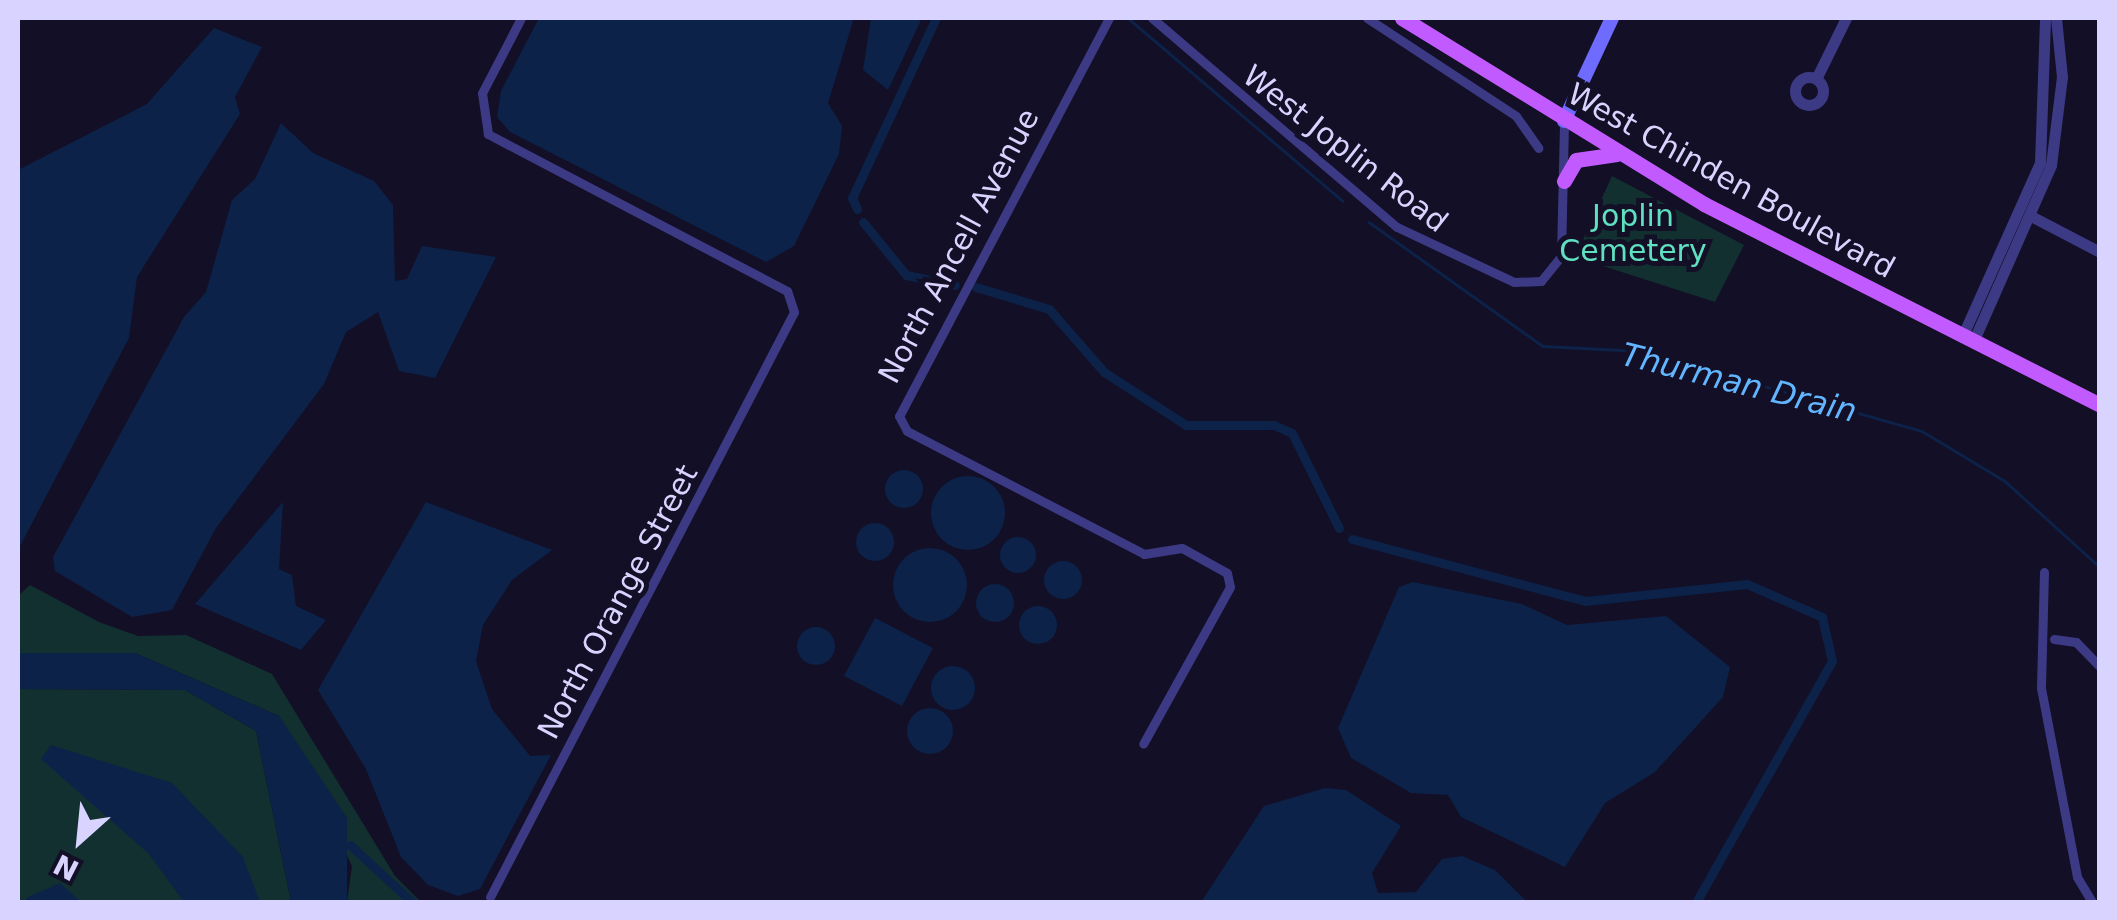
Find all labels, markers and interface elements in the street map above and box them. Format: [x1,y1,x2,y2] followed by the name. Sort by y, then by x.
[1235,58,1455,240] street label: West Joplin Road
[1561,76,1901,286] street label: West Chinden Boulevard
[871,103,1047,389] street label: North Ancell Avenue
[1559,198,1707,268] park label: Joplin Cemetery
[1617,335,1861,431] water label: Thurman Drain
[531,459,705,745] street label: North Orange Street
[30,790,130,890] north arrow
[48,847,84,887] text: N

